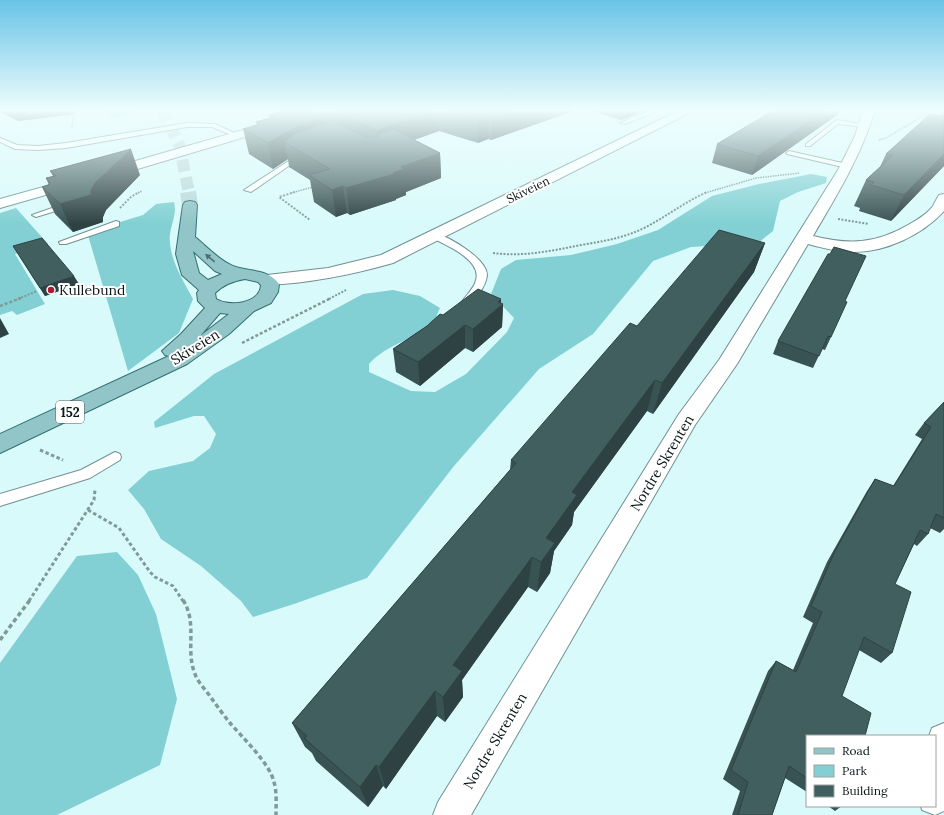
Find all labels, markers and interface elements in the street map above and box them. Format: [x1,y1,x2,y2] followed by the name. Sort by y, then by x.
[504,173,552,206] street label: Skiveien
[205,254,216,263] one-way arrow
[59,281,125,299] place label: Kullebund
[46,285,56,295] marker: Kullebund
[167,325,223,369] street label: Skiveien
[56,401,84,423] road number: 152
[626,411,698,514] street label: Nordre Skrenten
[459,689,531,792] street label: Nordre Skrenten
[806,735,936,807] legend
[842,743,870,758] text: Road
[842,763,868,778] text: Park
[842,783,888,798] text: Building

